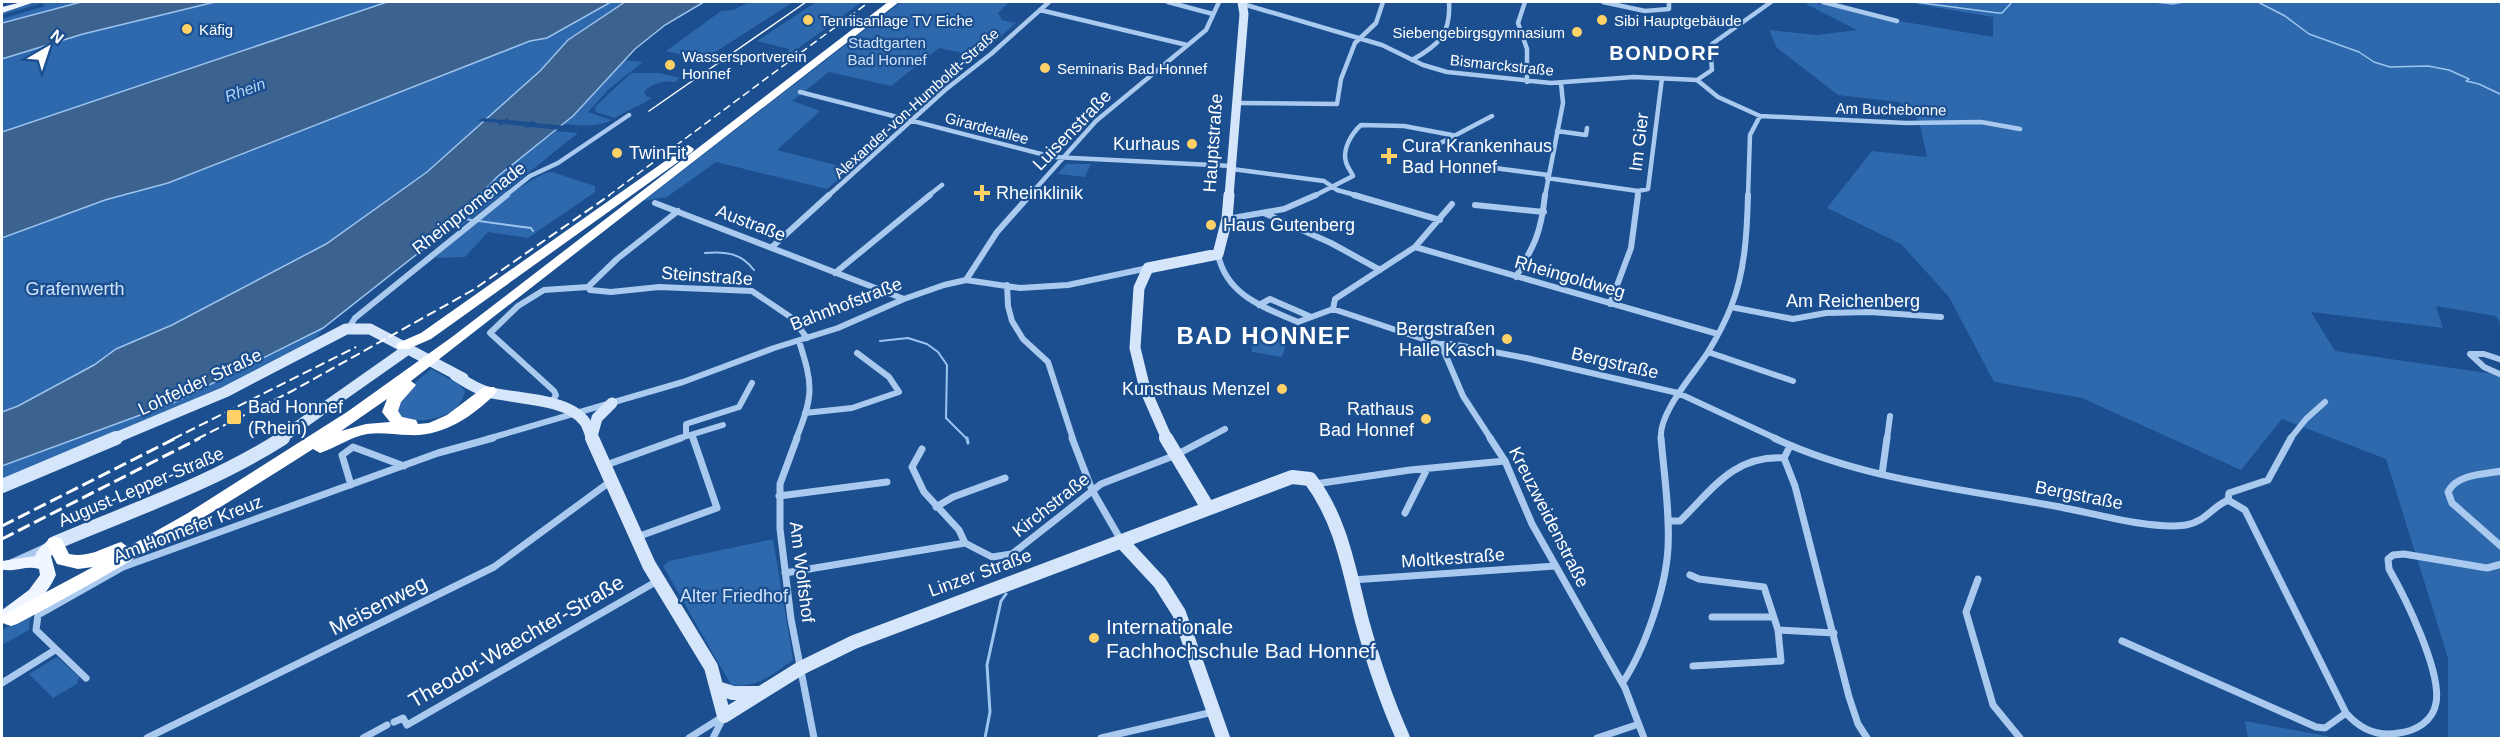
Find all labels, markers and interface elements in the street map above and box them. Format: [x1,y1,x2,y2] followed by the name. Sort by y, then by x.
[820,12,973,29] place label: Tennisanlage TV Eiche
[1614,12,1742,29] place label: Sibi Hauptgebäude
[801,13,815,27] marker: Tennisanlage TV Eiche
[1595,13,1609,27] marker: Sibi Hauptgebäude
[18,18,78,78] north arrow
[199,21,233,38] place label: Käfig
[180,22,194,36] marker: Käfig
[830,24,1002,182] street label: Alexander-von-Humboldt-Straße
[1392,24,1565,41] place label: Siebengebirgsgymnasium
[1570,25,1584,39] marker: Siebengebirgsgymnasium
[47,26,67,47] text: N
[847,34,927,68] park label: Stadtgarten Bad Honnef
[1609,42,1721,64] district label: BONDORF
[682,48,806,82] place label: Wassersportverein Honnef
[1449,51,1555,79] street label: Bismarckstraße
[663,58,677,72] marker: Wassersportverein Honnef
[1057,60,1208,77] place label: Seminaris Bad Honnef
[1038,61,1052,75] marker: Seminaris Bad Honnef
[222,75,268,105] water label: Rhein
[1029,86,1115,174] street label: Luisenstraße
[1200,93,1226,193] street label: Hauptstraße
[1835,100,1947,118] street label: Am Buchebonne
[943,109,1031,147] street label: Girardetallee
[1625,111,1653,173] street label: Im Gier
[1113,134,1180,154] place label: Kurhaus
[1402,136,1552,177] place label: Cura Krankenhaus Bad Honnef
[1185,137,1199,151] marker: Kurhaus
[629,143,686,163] place label: TwinFit
[610,146,624,160] marker: TwinFit
[1380,147,1398,165] marker: Cura Krankenhaus Bad Honnef
[408,158,530,258] street label: Rheinpromenade
[996,183,1084,203] place label: Rheinklinik
[973,184,991,202] marker: Rheinklinik
[713,201,789,245] street label: Austraße
[1223,215,1355,235] place label: Haus Gutenberg
[1204,218,1218,232] marker: Haus Gutenberg
[1512,252,1628,302] street label: Rheingoldweg
[660,263,754,289] street label: Steinstraße
[787,274,905,334] street label: Bahnhofstraße
[25,279,125,299] park label: Grafenwerth
[1786,291,1920,311] street label: Am Reichenberg
[1396,319,1495,360] place label: Bergstraßen Halle Kasch
[1177,322,1352,349] district label: BAD HONNEF
[1500,332,1514,346] marker: Bergstraßen Halle Kasch
[1569,343,1661,383] street label: Bergstraße
[135,345,265,419] street label: Lohfelder Straße
[1122,379,1270,399] place label: Kunsthaus Menzel
[1275,382,1289,396] marker: Kunsthaus Menzel
[248,397,344,438] place label: Bad Honnef (Rhein)
[1319,399,1415,440] place label: Rathaus Bad Honnef
[225,408,243,426] marker: Bad Honnef (Rhein)
[1419,412,1433,426] marker: Rathaus Bad Honnef
[55,443,227,531] street label: August-Lepper-Straße
[1505,443,1593,591] street label: Kreuzweidenstraße
[1009,469,1093,541] street label: Kirchstraße
[2033,477,2125,513] street label: Bergstraße
[111,491,265,567] street label: Am Honnefer Kreuz
[786,520,818,625] street label: Am Wolfshof
[1400,544,1506,572] street label: Moltkestraße
[926,545,1034,601] street label: Linzer Straße
[404,570,628,712] street label: Theodor-Waechter-Straße
[325,571,431,639] street label: Meisenweg
[680,586,789,606] park label: Alter Friedhof
[1106,615,1376,662] place label: Internationale Fachhochschule Bad Honnef
[1087,631,1101,645] marker: Internationale Fachhochschule Bad Honnef

